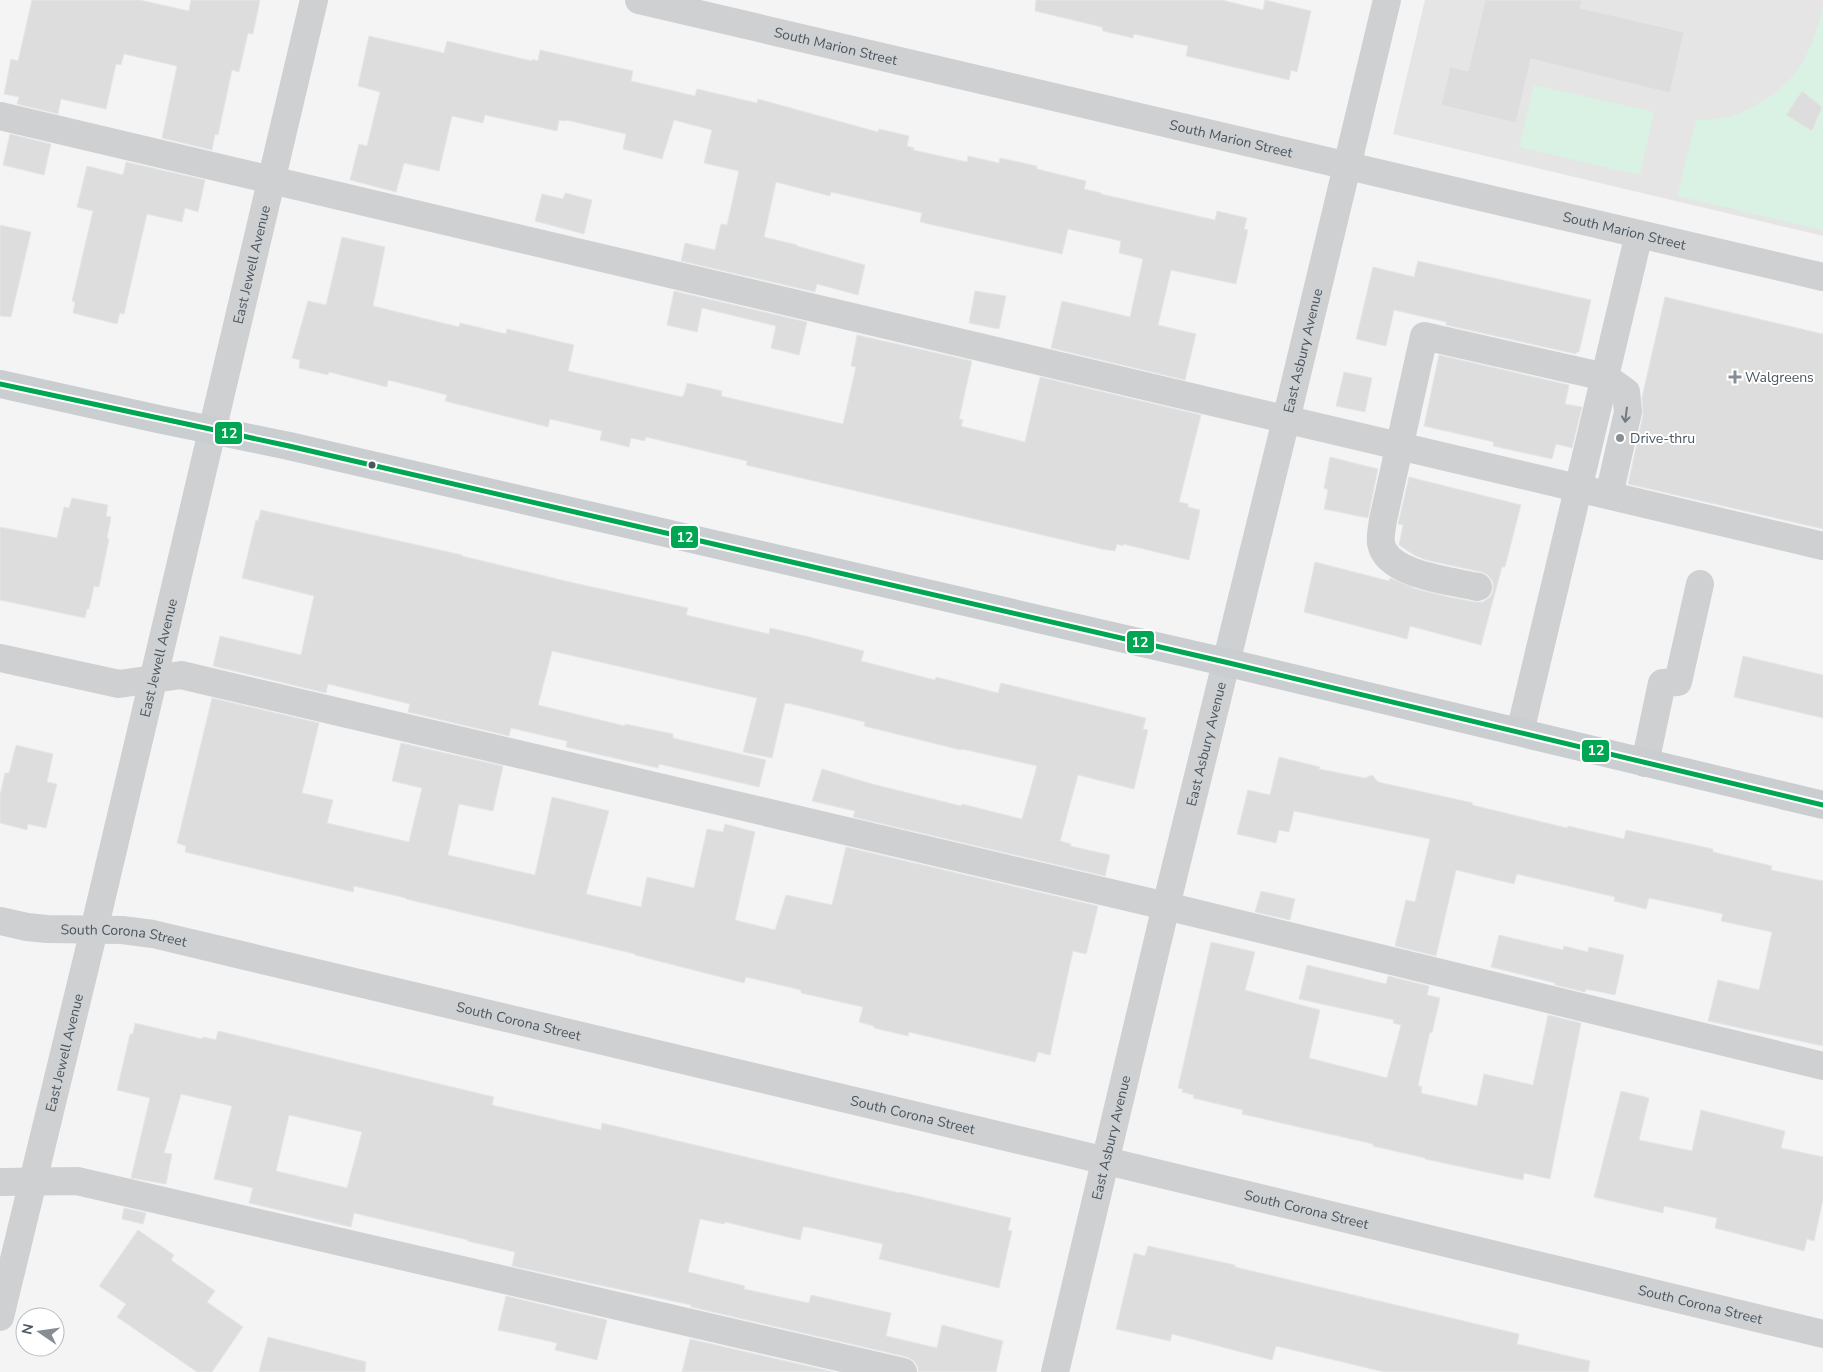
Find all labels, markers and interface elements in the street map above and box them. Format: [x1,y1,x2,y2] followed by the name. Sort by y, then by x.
[772,22,899,70] street label: South Marion Street
[1167,115,1295,162] street label: South Marion Street
[228,203,275,326] street label: East Jewell Avenue
[1561,207,1688,254] street label: South Marion Street
[1279,286,1327,415] street label: East Asbury Avenue
[1745,368,1814,387] place label: Walgreens
[1729,371,1741,383] marker: Walgreens
[1621,406,1631,422] one-way arrow
[214,421,243,445] line badge: 12
[221,424,237,443] text: 12
[1630,429,1695,448] place label: Drive-thru
[1614,432,1626,444] marker: Drive-thru
[367,460,377,470] unlabelled marker
[670,525,699,549] line badge: 12
[677,528,693,547] text: 12
[135,597,182,719] street label: East Jewell Avenue
[1126,630,1155,654] line badge: 12
[1132,633,1148,652] text: 12
[1182,680,1231,808] street label: East Asbury Avenue
[1581,739,1610,763] line badge: 12
[1588,741,1604,760] text: 12
[60,920,189,951] street label: South Corona Street
[41,992,88,1114] street label: East Jewell Avenue
[455,997,583,1045] street label: South Corona Street
[1087,1073,1135,1202] street label: East Asbury Avenue
[849,1091,977,1139] street label: South Corona Street
[1242,1185,1371,1234] street label: South Corona Street
[1636,1280,1765,1329] street label: South Corona Street
[15,1307,65,1357] north arrow
[17,1322,38,1336] text: N

